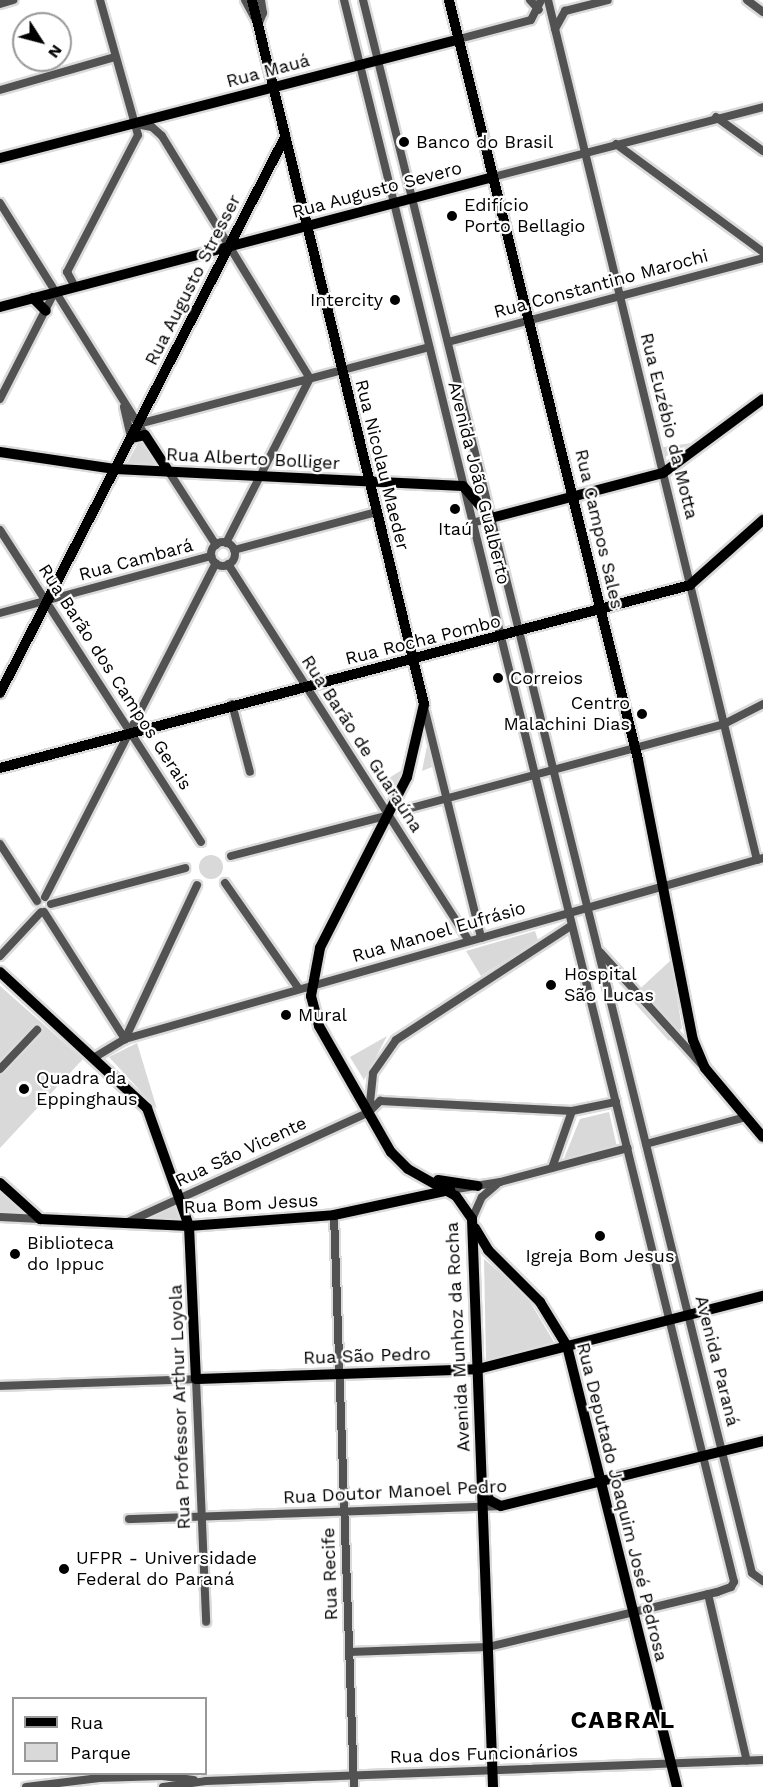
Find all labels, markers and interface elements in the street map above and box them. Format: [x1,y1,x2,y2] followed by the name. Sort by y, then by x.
[12,12,72,72] north arrow
[44,41,67,62] text: N
[224,49,312,93] street label: Rua Mauá
[416,131,553,153] place label: Banco do Brasil
[397,135,411,149] marker: Banco do Brasil
[289,157,465,223] street label: Rua Augusto Severo
[140,190,246,370] street label: Rua Augusto Stresser
[464,195,585,238] place label: Edifício Porto Bellagio
[445,209,459,223] marker: Edifício Porto Bellagio
[491,245,711,323] street label: Rua Constantino Marochi
[310,289,383,311] place label: Intercity
[388,293,402,307] marker: Intercity
[635,330,703,522] street label: Rua Euzébio da Motta
[350,377,414,553] street label: Rua Nicolau Maeder
[443,379,515,587] street label: Avenida João Gualberto
[165,444,341,474] street label: Rua Alberto Bolliger
[570,447,628,611] street label: Rua Campos Sales
[448,502,462,516] marker: Itaú
[438,518,472,540] place label: Itaú
[76,534,196,586] street label: Rua Cambará
[34,560,196,794] street label: Rua Barão dos Campos Gerais
[343,610,503,670] street label: Rua Rocha Pombo
[297,651,427,837] street label: Rua Barão de Guaraúna
[510,667,583,689] place label: Correios
[491,671,505,685] marker: Correios
[503,693,630,736] place label: Centro Malachini Dias
[635,707,649,721] marker: Centro Malachini Dias
[349,897,529,967] street label: Rua Manoel Eufrásio
[564,964,654,1006] place label: Hospital São Lucas
[542,976,560,994] marker: Hospital São Lucas
[298,1004,347,1026] place label: Mural
[279,1008,293,1022] marker: Mural
[36,1068,137,1110] place label: Quadra da Eppinghaus
[17,1082,31,1096] marker: Quadra da Eppinghaus
[171,1112,311,1192] street label: Rua São Vicente
[183,1190,319,1218] street label: Rua Bom Jesus
[441,1221,475,1453] street label: Avenida Munhoz da Rocha
[593,1229,607,1243] marker: Igreja Bom Jesus
[27,1233,114,1276] place label: Biblioteca do Ippuc
[525,1245,675,1267] place label: Igreja Bom Jesus
[8,1247,22,1261] marker: Biblioteca do Ippuc
[165,1283,195,1531] street label: Rua Professor Arthur Loyola
[690,1293,744,1429] street label: Avenida Paraná
[572,1340,672,1664] street label: Rua Deputado Joaquim José Pedrosa
[303,1343,431,1369] street label: Rua São Pedro
[282,1475,508,1509] street label: Rua Doutor Manoel Pedro
[318,1527,342,1621] street label: Rua Recife
[76,1548,257,1590] place label: UFPR - Universidade Federal do Paraná
[57,1562,71,1576] marker: UFPR - Universidade Federal do Paraná
[12,1697,207,1775] legend
[570,1707,676,1735] district label: CABRAL
[70,1712,103,1733] text: Rua
[389,1740,579,1768] street label: Rua dos Funcionários
[70,1742,131,1763] text: Parque

